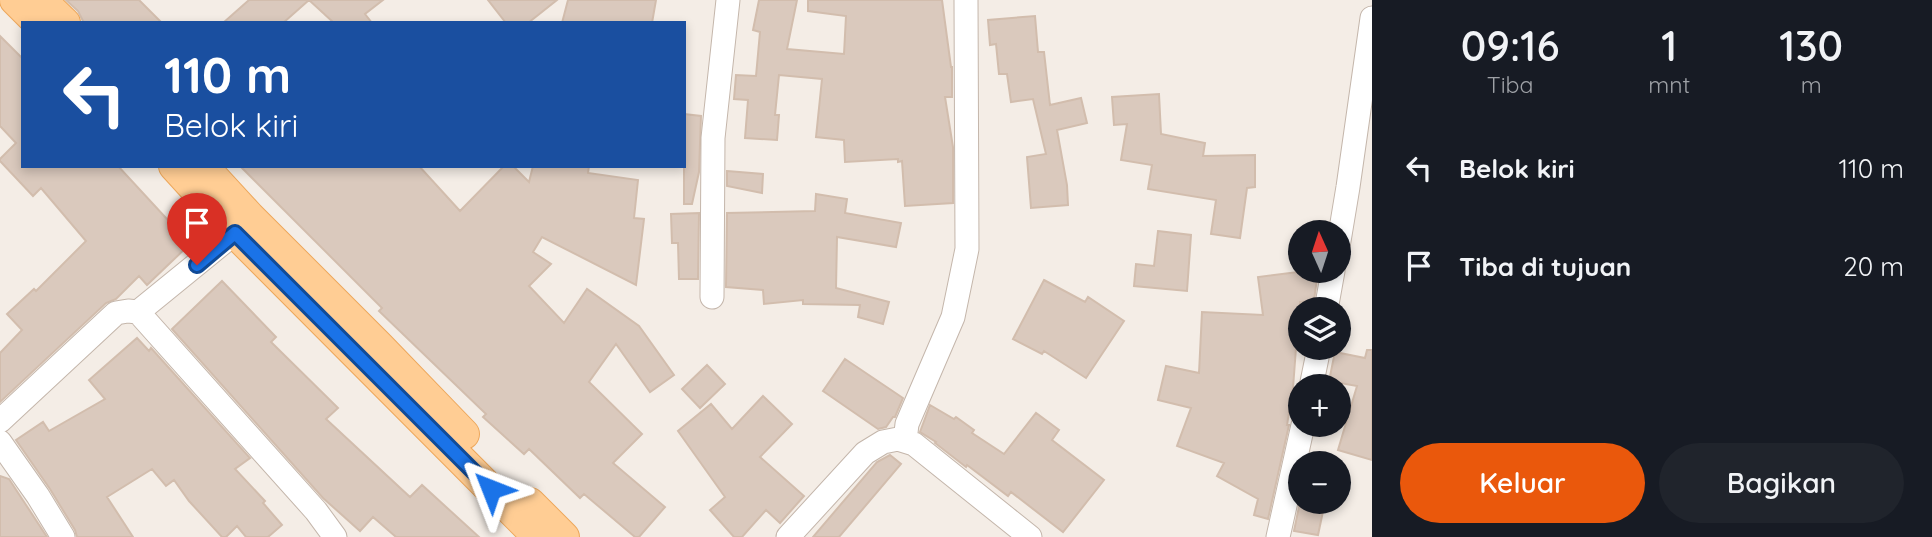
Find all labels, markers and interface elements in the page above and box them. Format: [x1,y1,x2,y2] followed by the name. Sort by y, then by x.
[1461,19,1559,72] text: 09:16
[1661,19,1677,72] text: 1
[1779,19,1843,72] text: 130
[164,44,291,105] text: 110 m
[49,49,140,140] icon: left
[1487,70,1533,99] text: Tiba
[1648,70,1690,99] text: mnt
[1801,70,1822,99] text: m
[164,105,298,145] text: Belok kiri
[1400,149,1438,187] icon: left
[1459,152,1575,185] text: Belok kiri
[1838,152,1904,185] text: 110 m
[167,193,227,265] pin
[178,204,216,242] icon: arrive
[1288,220,1351,284] north arrow
[1288,220,1351,514] map controls
[1400,247,1438,285] icon: arrive
[1459,250,1631,283] text: Tiba di tujuan
[1843,250,1904,283] text: 20 m
[1288,297,1351,360] button: layers
[1288,374,1351,437] button: +
[1400,443,1645,523] button: Keluar
[1659,443,1904,523] button: Bagikan
[1288,451,1351,514] button: −
[454,452,528,526] position arrow

